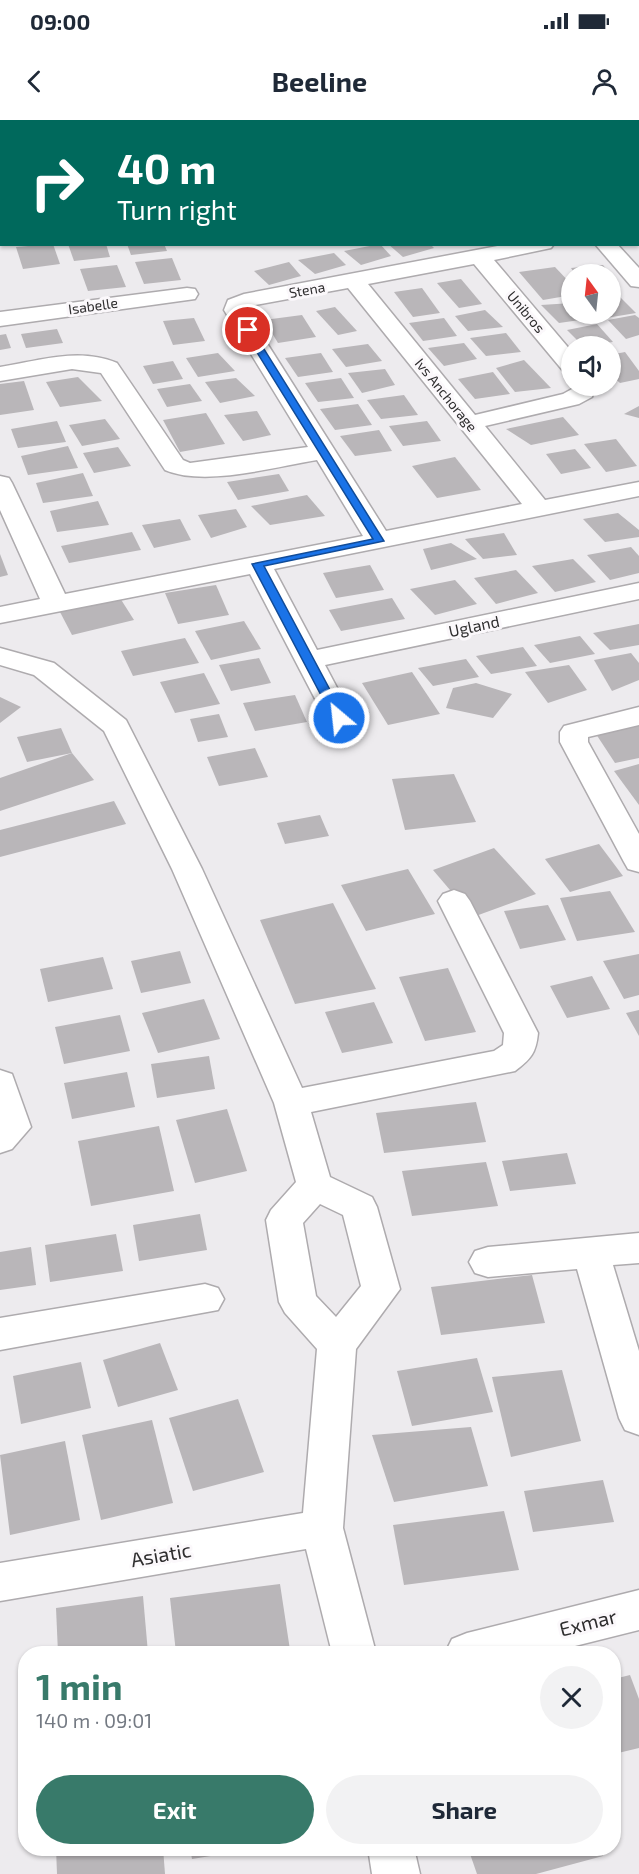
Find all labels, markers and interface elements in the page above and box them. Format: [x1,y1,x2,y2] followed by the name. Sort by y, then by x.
[30,8,90,34] text: 09:00
[18,65,51,98] icon: back
[272,65,367,97] text: Beeline
[588,65,621,98] icon: person
[117,142,216,192] text: 40 m
[18,144,96,222] icon: right
[117,193,237,225] text: Turn right
[561,264,621,324] north arrow
[561,264,621,396] map controls
[287,278,326,301] street label: Stena
[504,287,549,336] street label: Unibros
[67,294,119,317] street label: Isabelle
[222,304,273,355] pin
[231,313,264,346] icon: arrive
[561,336,621,396] button: sound
[412,355,481,435] street label: Ivs Anchorage
[447,611,501,640] street label: Ugland
[307,686,371,750] position arrow
[129,1537,193,1571] street label: Asiatic
[557,1603,619,1641] street label: Exmar
[36,1664,123,1707] text: 1 min
[540,1666,603,1729] button: close
[36,1708,152,1732] text: 140 m · 09:01
[36,1775,314,1844] button: Exit
[326,1775,603,1844] button: Share

